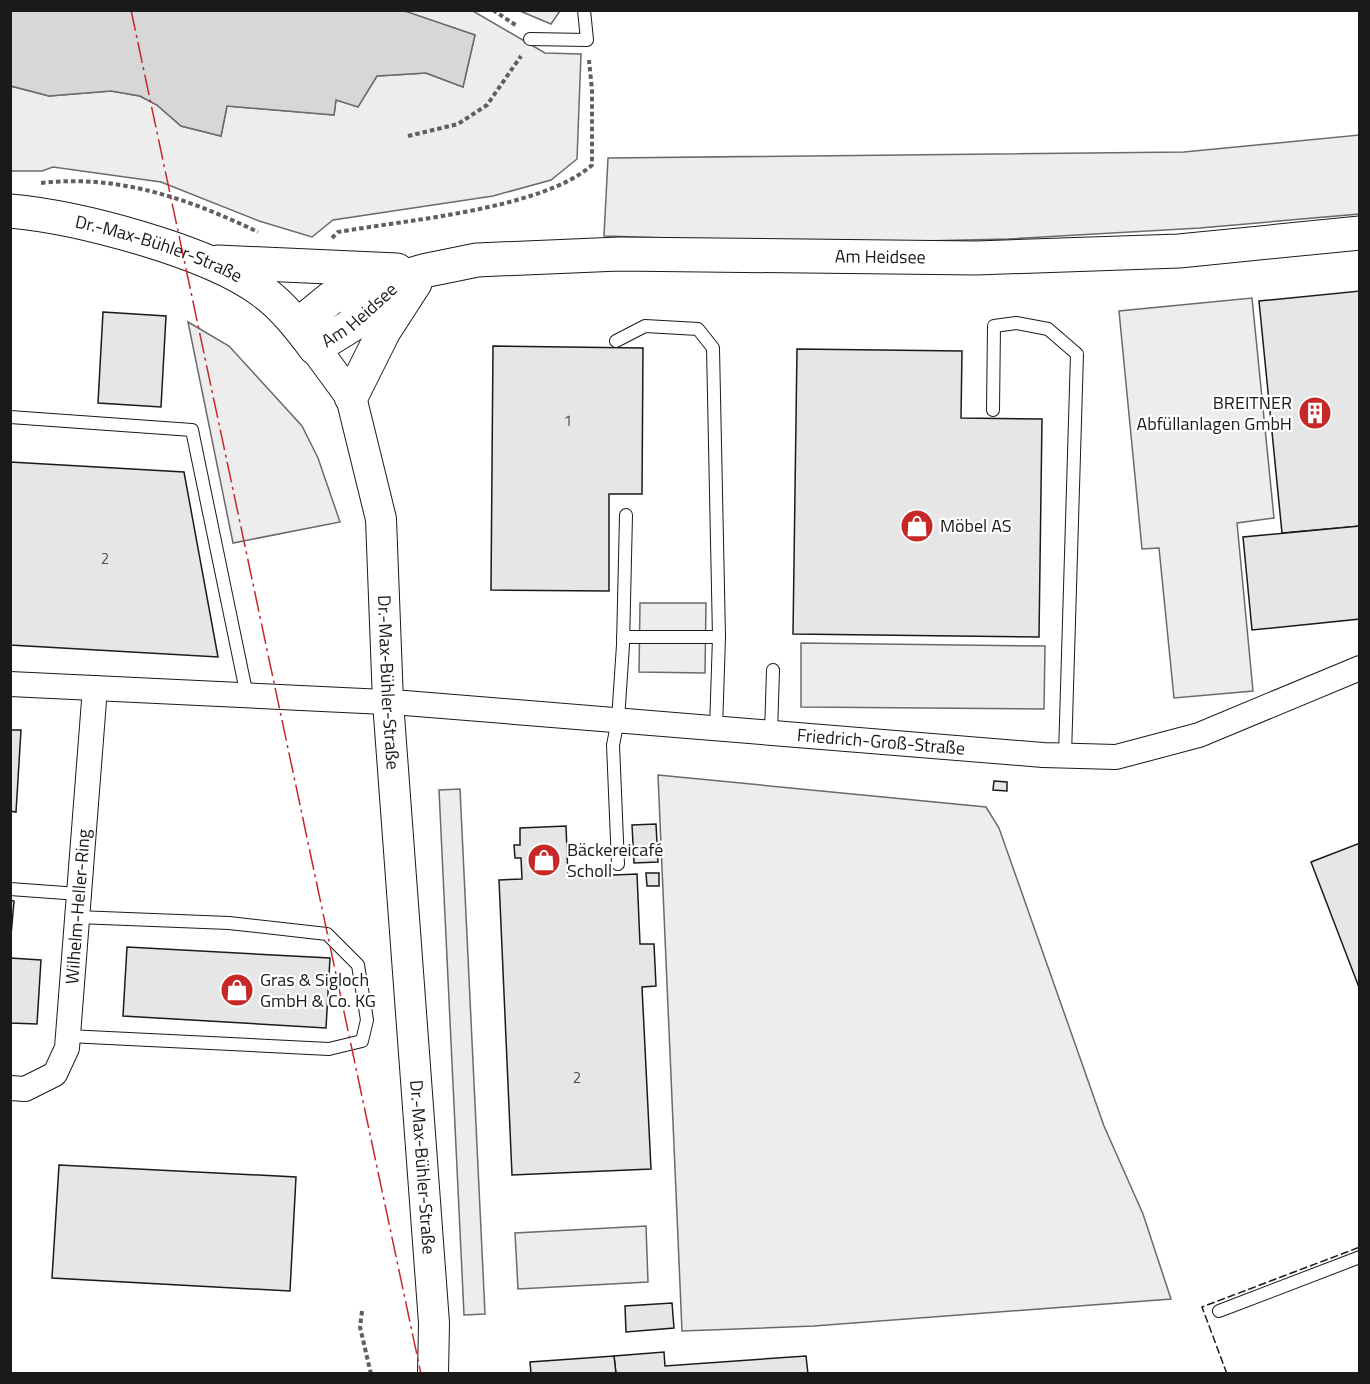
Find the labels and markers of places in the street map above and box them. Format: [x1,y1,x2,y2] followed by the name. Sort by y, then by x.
[1136,389,1292,437] place label: BREITNER Abfüllanlagen GmbH
[1297,395,1333,431] building icon: BREITNER Abfüllanlagen GmbH
[899,508,935,544] shop icon: Möbel AS
[940,512,1012,539] place label: Möbel AS
[567,836,663,884] place label: Bäckereicafé Scholl
[526,842,562,878] shop icon: Bäckereicafé Scholl
[260,966,376,1014] place label: Gras & Sigloch GmbH & Co. KG
[219,972,255,1008] shop icon: Gras & Sigloch GmbH & Co. KG

